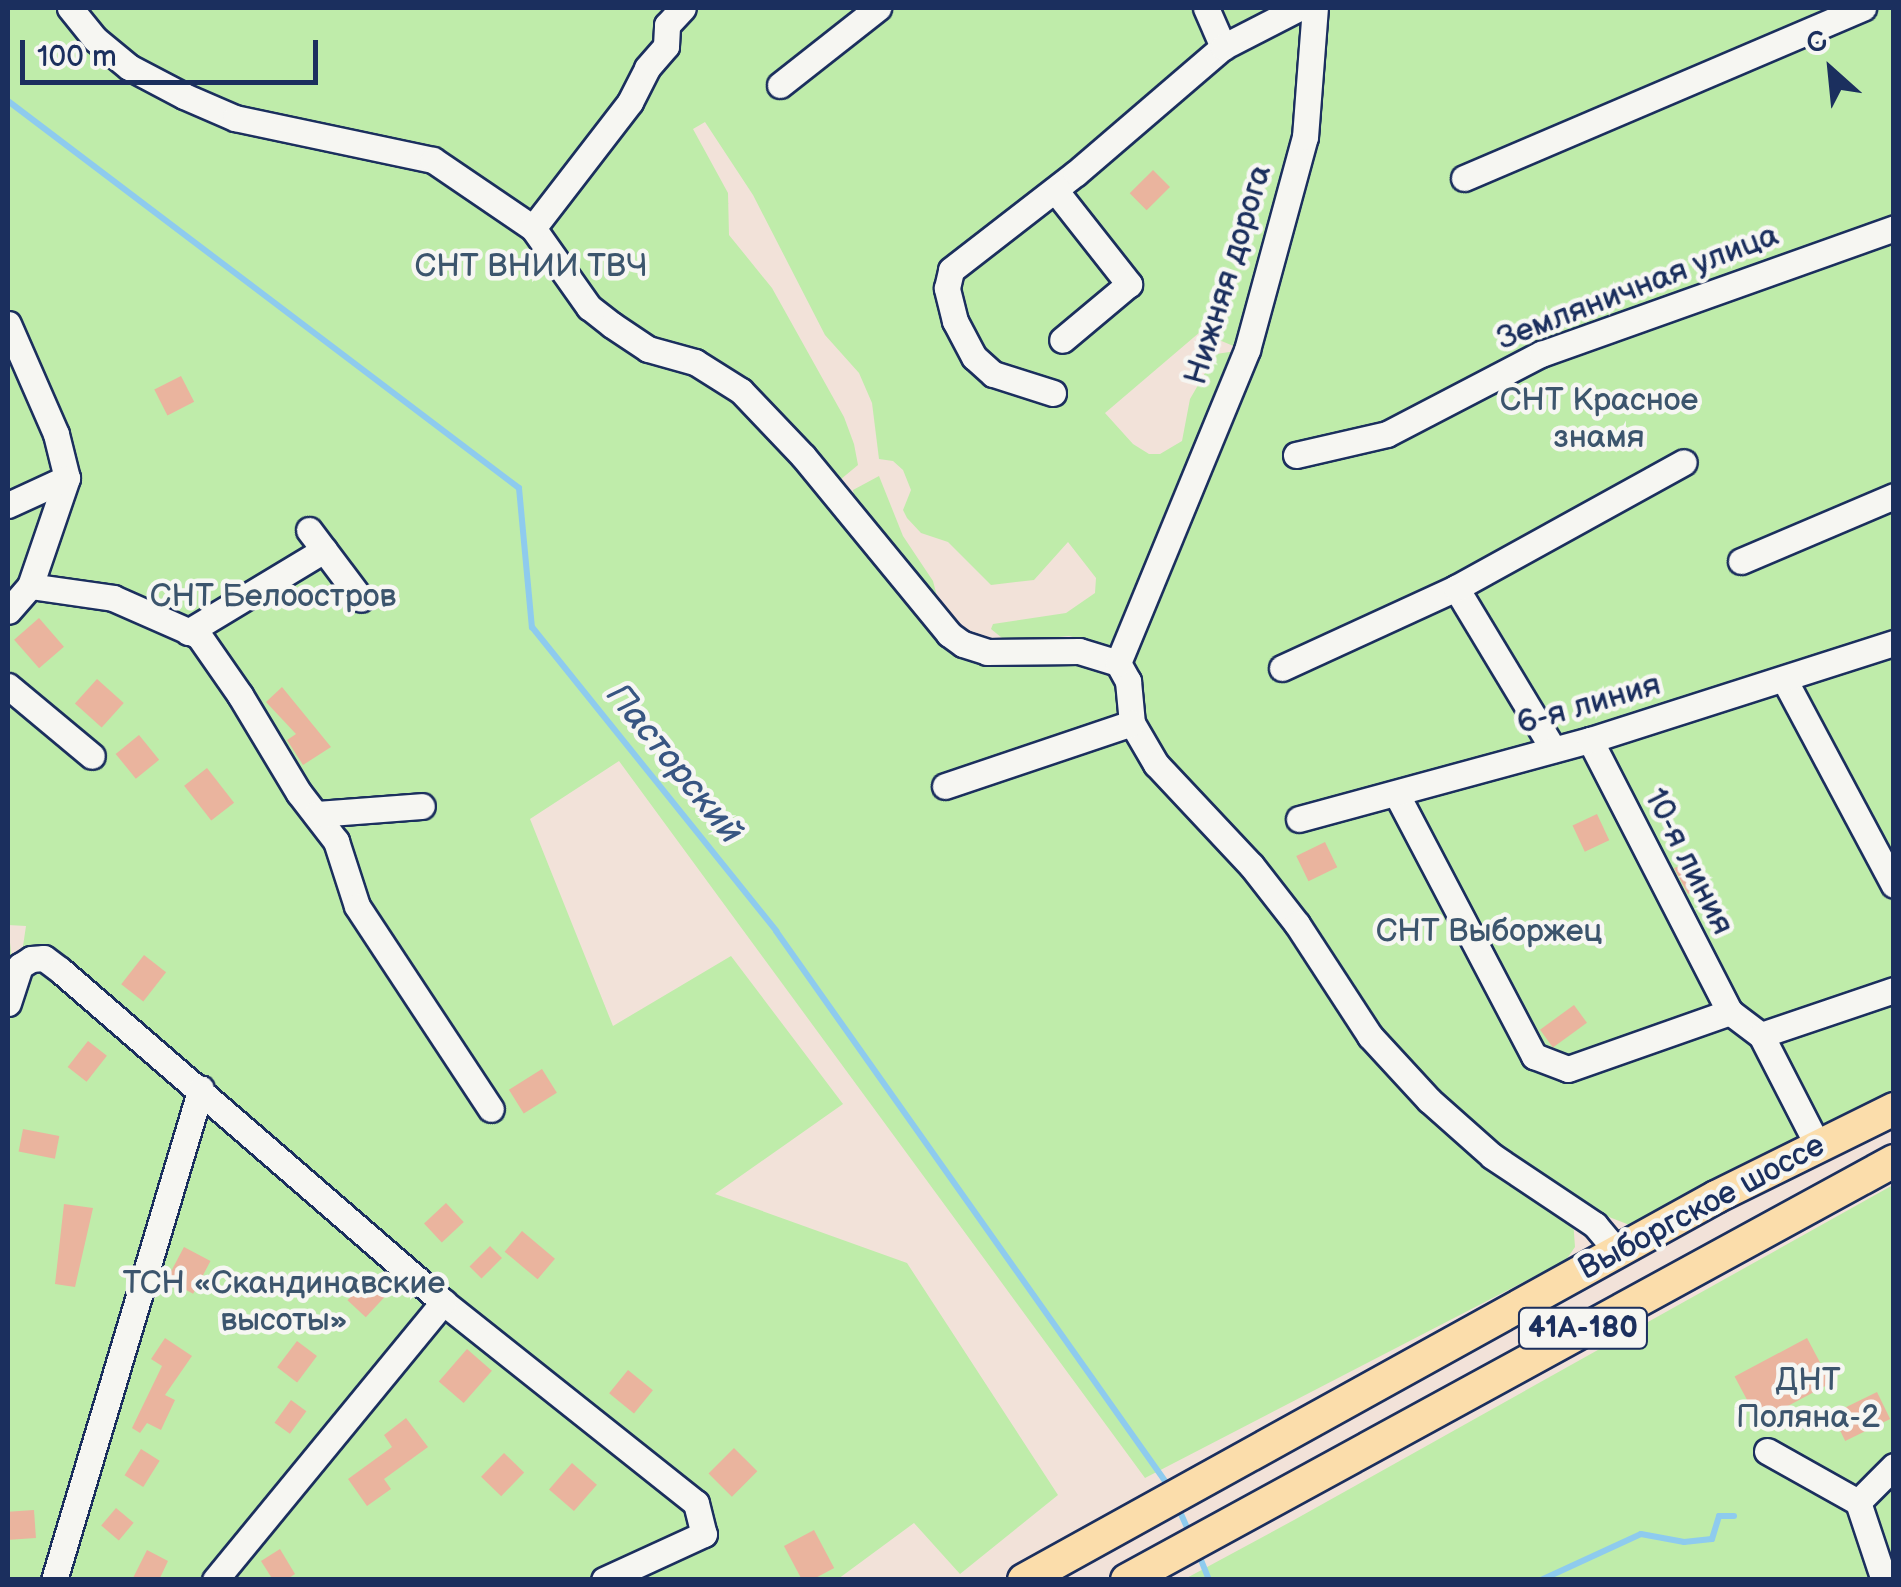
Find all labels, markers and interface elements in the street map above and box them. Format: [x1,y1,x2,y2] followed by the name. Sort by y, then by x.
[25,20,322,82] scale bar
[1781,20,1881,120] north arrow
[1801,24,1833,62] text: С
[37,39,117,75] text: 100 m
[1177,161,1281,389] street label: Нижняя дорога
[1492,217,1784,359] street label: Земляничная улица
[415,248,647,286] park label: СНТ ВНИИ ТВЧ
[1500,383,1698,458] park label: СНТ Красное знамя
[150,578,396,616] park label: СНТ Белоостров
[1513,666,1665,744] street label: 6-я линия
[597,675,751,853] water label: Пасторский
[1635,782,1741,942] street label: 10-я линия
[1376,913,1602,951] park label: СНТ Выборжец
[1572,1127,1832,1289] street label: Выборгское шоссе
[123,1266,445,1341] park label: ТСН «Скандинавские высоты»
[1516,1303,1650,1353] road number: 41А-180
[1736,1363,1880,1438] park label: ДНТ Поляна-2

